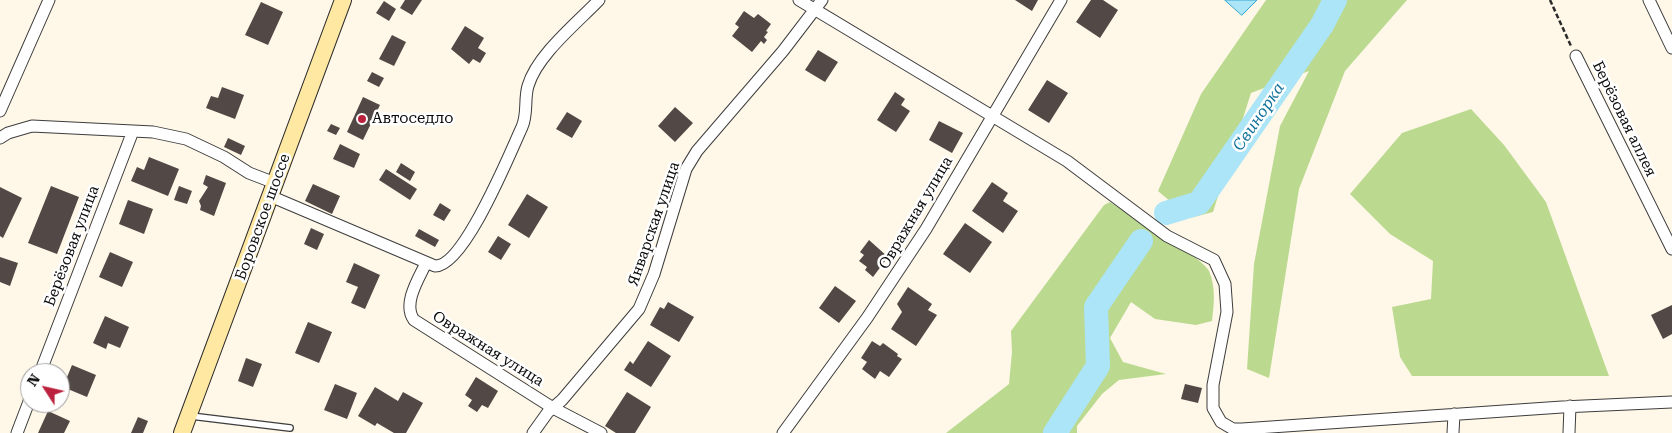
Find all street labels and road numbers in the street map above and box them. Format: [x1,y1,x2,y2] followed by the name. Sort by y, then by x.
[1588,58,1660,180] street label: Берёзовая аллея
[232,151,294,283] street label: Боровское шоссе
[875,153,957,273] street label: Овражная улица
[624,160,684,288] street label: Январская улица
[41,183,103,309] street label: Берёзовая улица
[429,307,547,391] street label: Овражная улица

